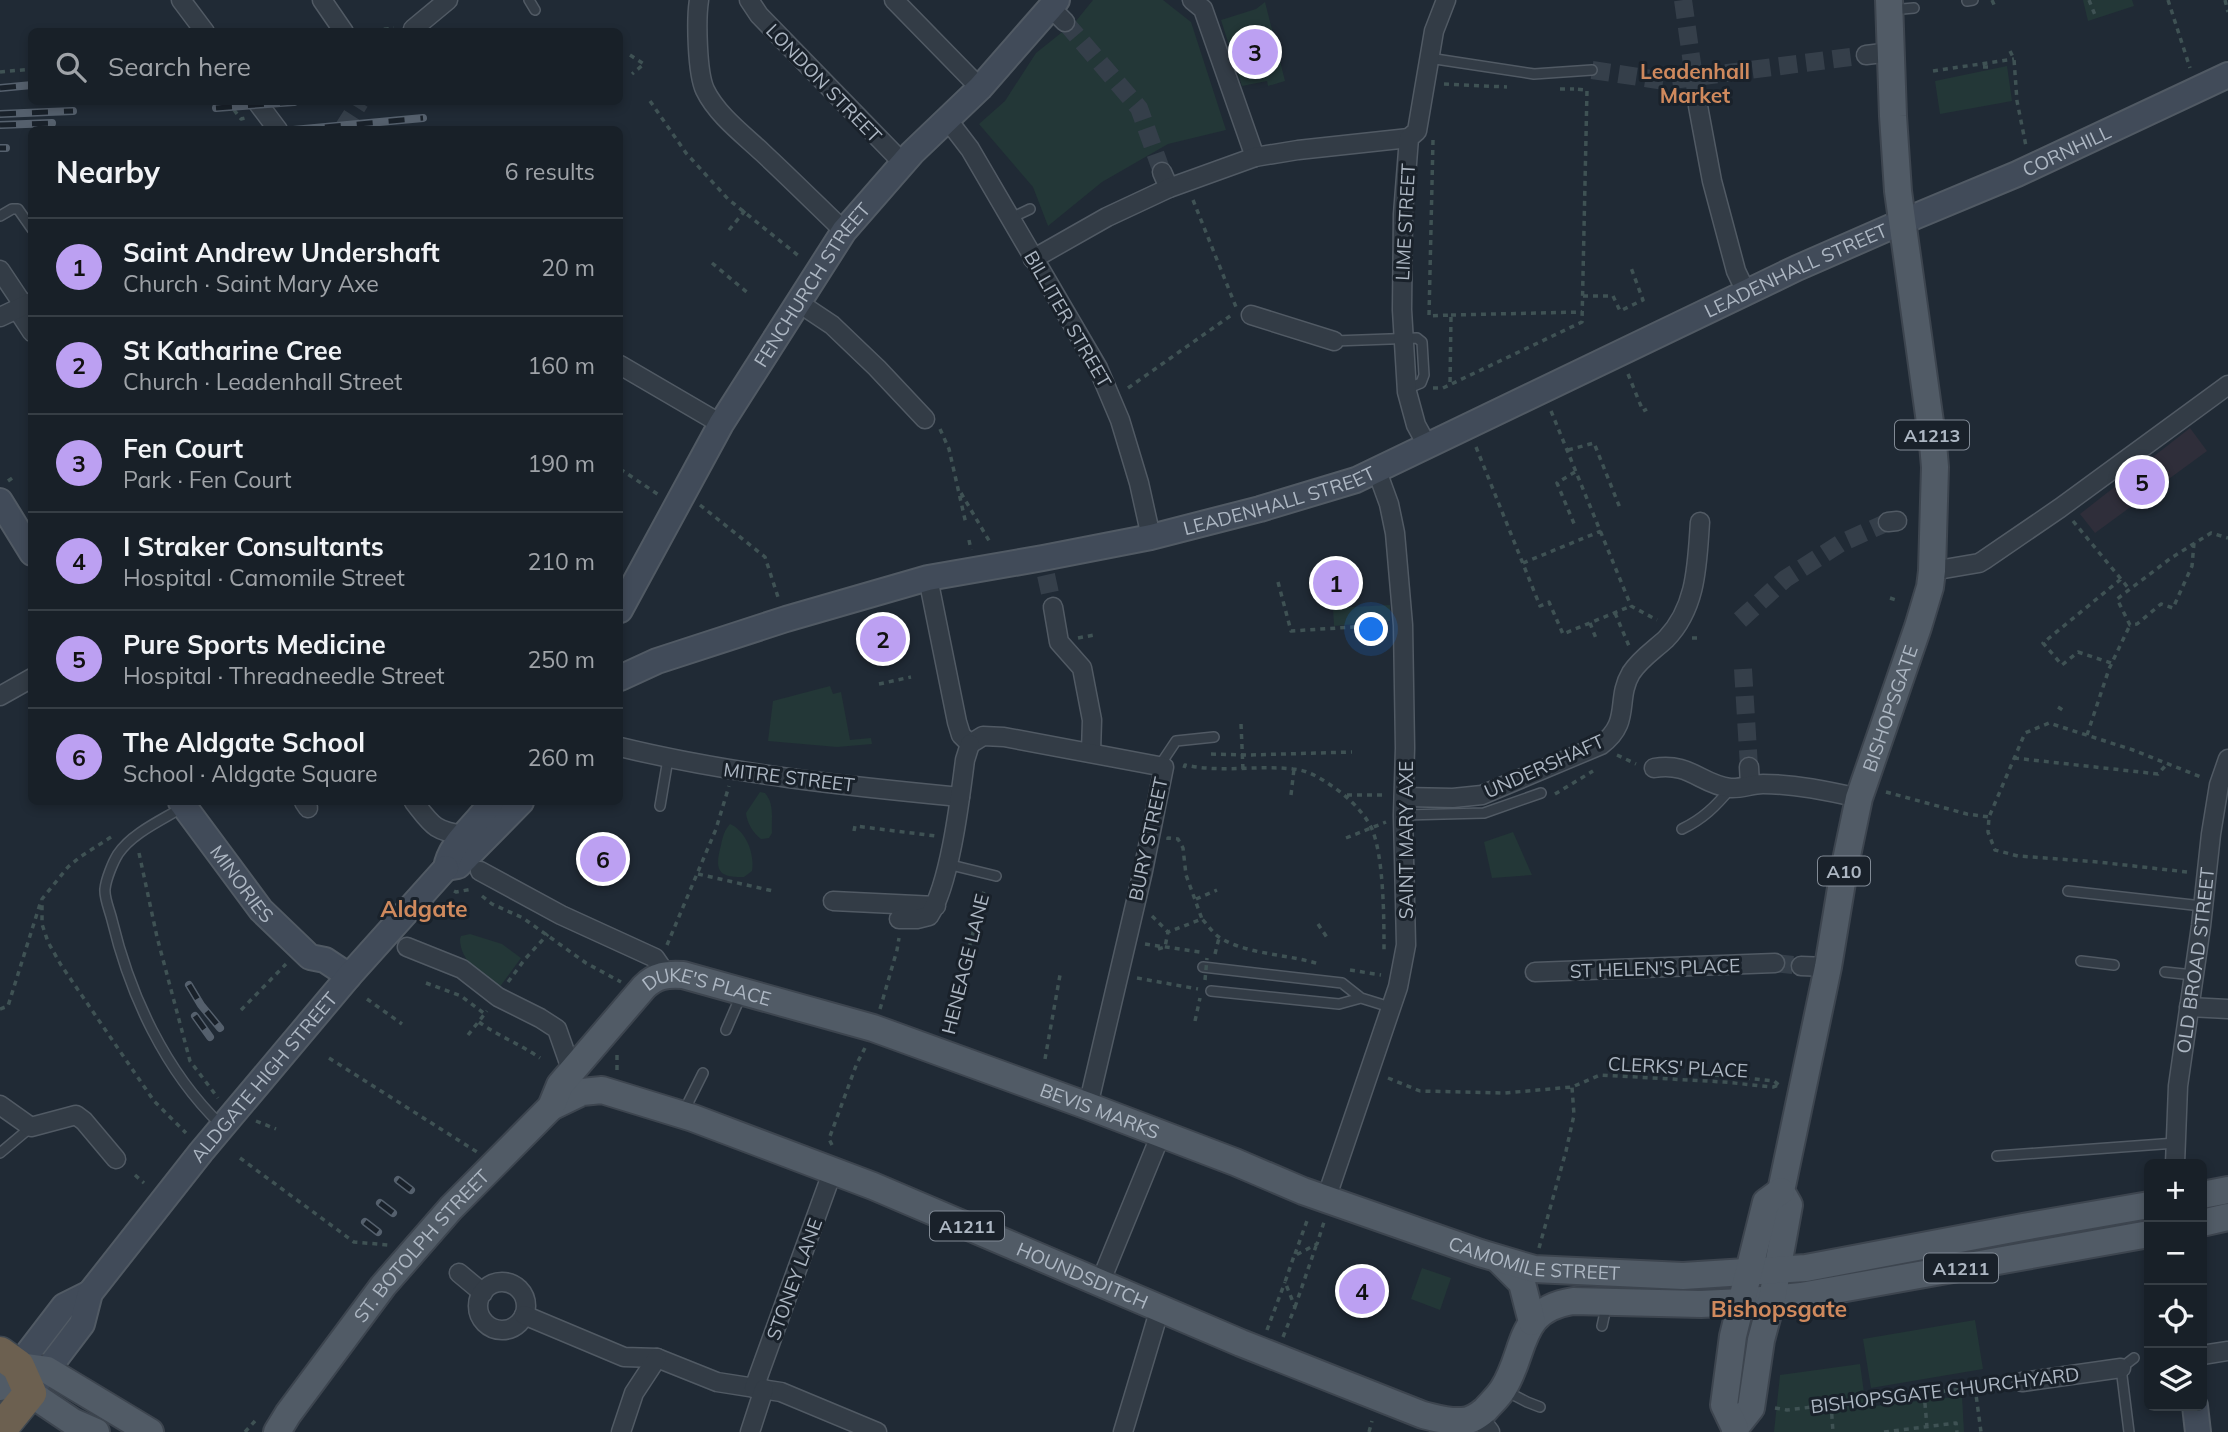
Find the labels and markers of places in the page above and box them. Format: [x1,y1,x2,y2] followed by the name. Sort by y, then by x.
[1232,26,1278,78] pin: 3
[2119,456,2165,508] pin: 5
[1313,557,1359,609] pin: 1
[860,613,906,665] pin: 2
[580,833,626,885] pin: 6
[1339,1265,1385,1317] pin: 4

